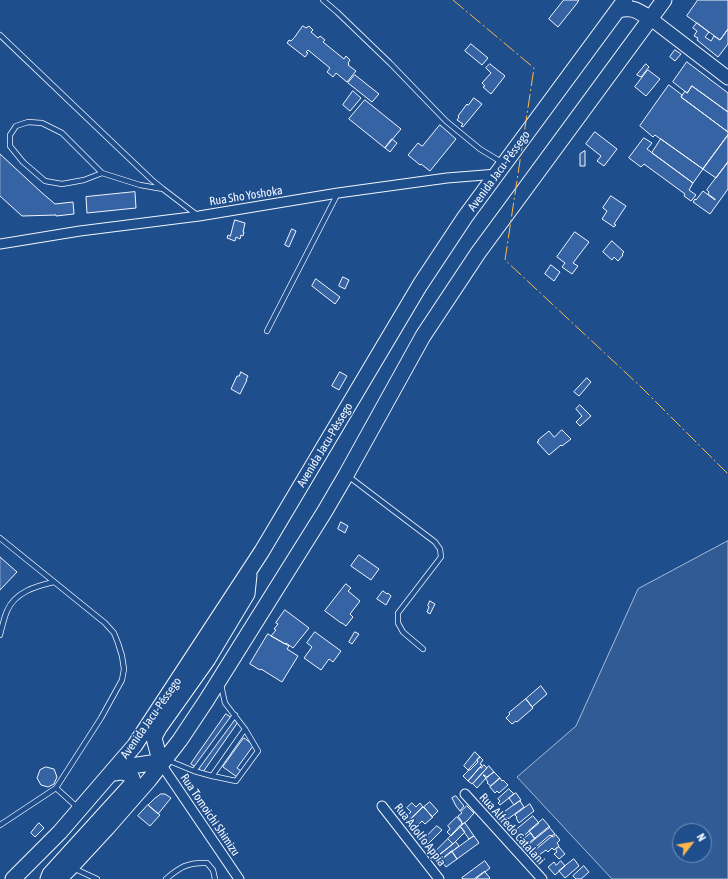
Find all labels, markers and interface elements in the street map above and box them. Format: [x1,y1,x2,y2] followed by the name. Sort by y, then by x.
[465,128,533,214] street label: Avenida Jacu-Pêssego
[208,183,284,209] street label: Rua Sho Yoshoka
[294,400,356,490] street label: Avenida Jacu-Pêssego
[118,675,184,761] street label: Avenida Jacu-Pêssego
[177,771,243,859] street label: Rua Tomoichi Shimizu
[476,790,548,868] street label: Rua Alfredo Catalani
[391,801,449,869] street label: Rua Adolfo Appia
[672,823,712,863] north arrow
[695,831,708,843] text: N

